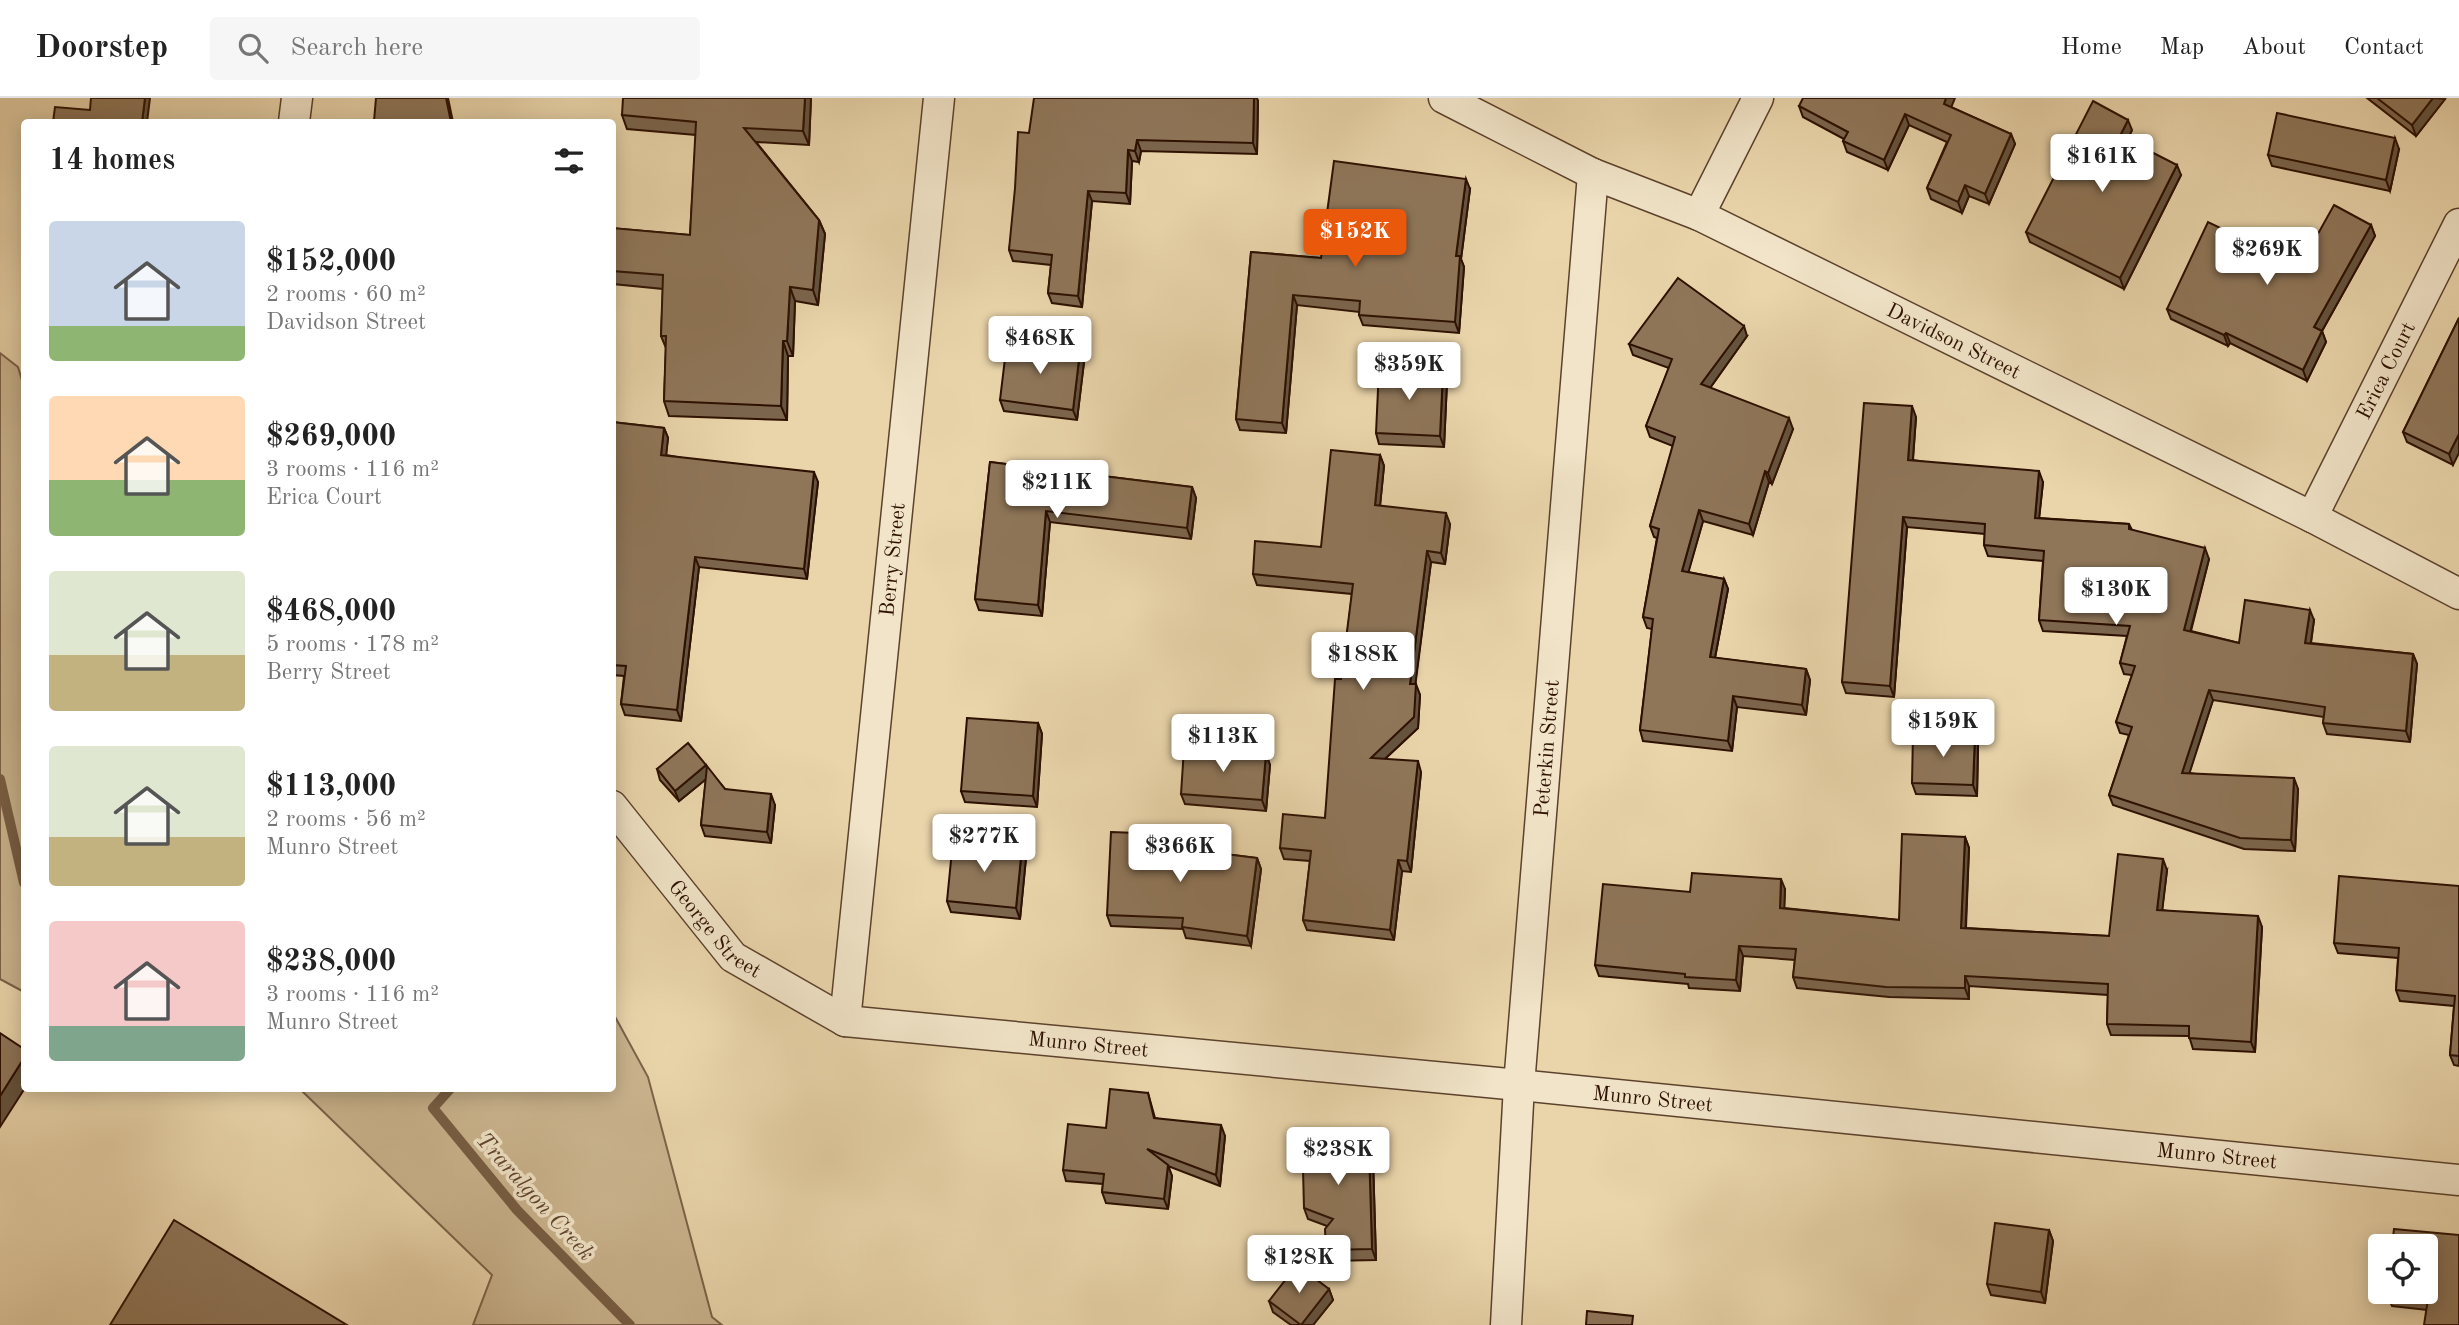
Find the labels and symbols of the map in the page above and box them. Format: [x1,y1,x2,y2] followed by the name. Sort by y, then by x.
[2053,134,2151,194] pin: $161K
[1306,209,1404,269] pin: $152K
[2218,228,2316,287] pin: $269K
[1883,300,2023,384] street label: Davidson Street
[991,316,1089,376] pin: $468K
[2354,319,2420,423] street label: Erica Court
[1360,342,1458,402] pin: $359K
[1008,460,1106,520] pin: $211K
[877,502,910,617] street label: Berry Street
[2067,568,2165,627] pin: $130K
[1314,632,1412,692] pin: $188K
[1532,679,1564,818] street label: Peterkin Street
[1894,700,1992,759] pin: $159K
[1174,714,1272,774] pin: $113K
[935,814,1033,874] pin: $277K
[1131,824,1229,884] pin: $366K
[664,877,764,983] street label: George Street
[1027,1029,1149,1062] street label: Munro Street
[1591,1083,1714,1117] street label: Munro Street
[471,1128,598,1266] water label: Traralgon Creek
[1289,1128,1387,1187] pin: $238K
[2156,1141,2278,1174] street label: Munro Street
[1250,1236,1348,1295] pin: $128K

